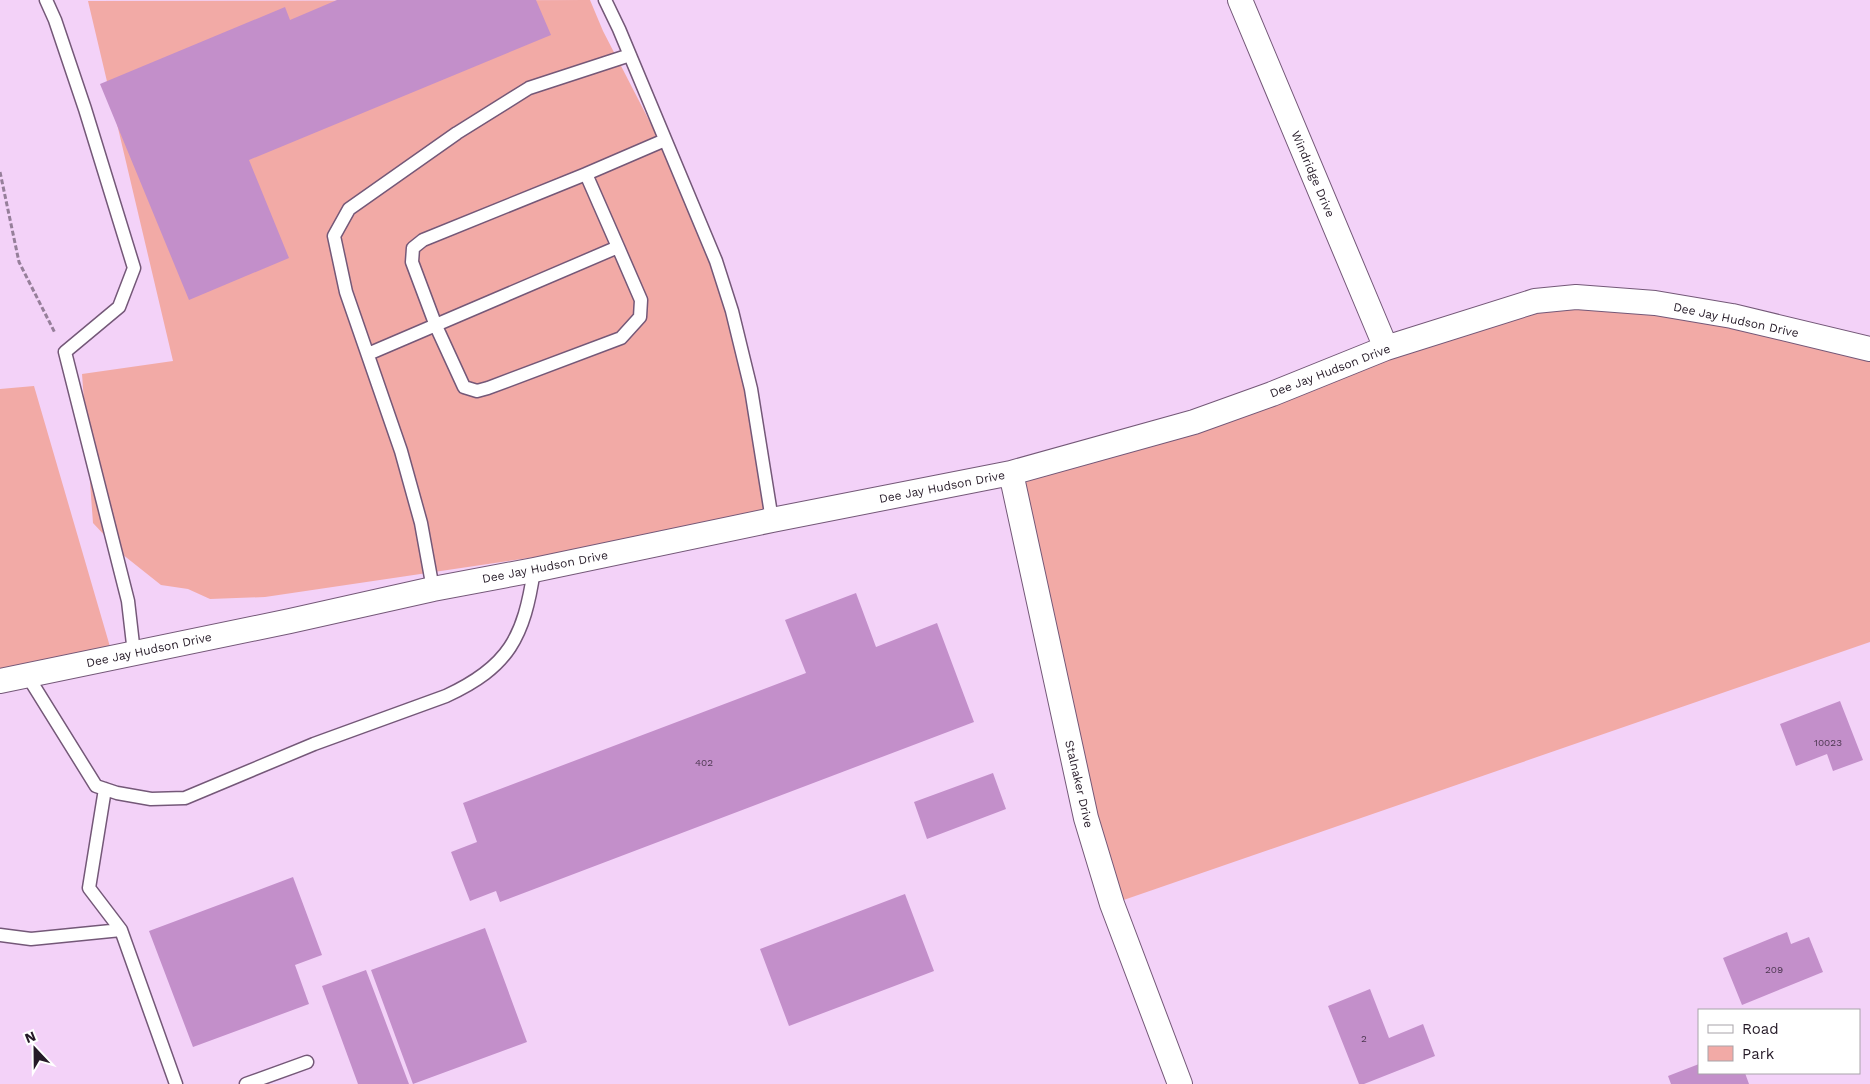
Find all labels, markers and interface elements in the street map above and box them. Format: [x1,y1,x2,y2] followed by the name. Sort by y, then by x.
[1288,129,1338,219] street label: Windridge Drive
[1672,300,1800,340] street label: Dee Jay Hudson Drive
[1268,342,1392,400] street label: Dee Jay Hudson Drive
[878,468,1006,506] street label: Dee Jay Hudson Drive
[481,548,609,586] street label: Dee Jay Hudson Drive
[85,630,213,670] street label: Dee Jay Hudson Drive
[1814,737,1842,748] house number: 10023
[1062,739,1096,829] street label: Stalnaker Drive
[695,757,713,768] house number: 402
[1765,964,1783,975] house number: 209
[1698,1009,1860,1074] legend
[1742,1020,1779,1038] text: Road
[10,1024,60,1074] north arrow
[22,1028,38,1046] text: N
[1361,1033,1367,1044] house number: 2
[1742,1045,1775,1063] text: Park

